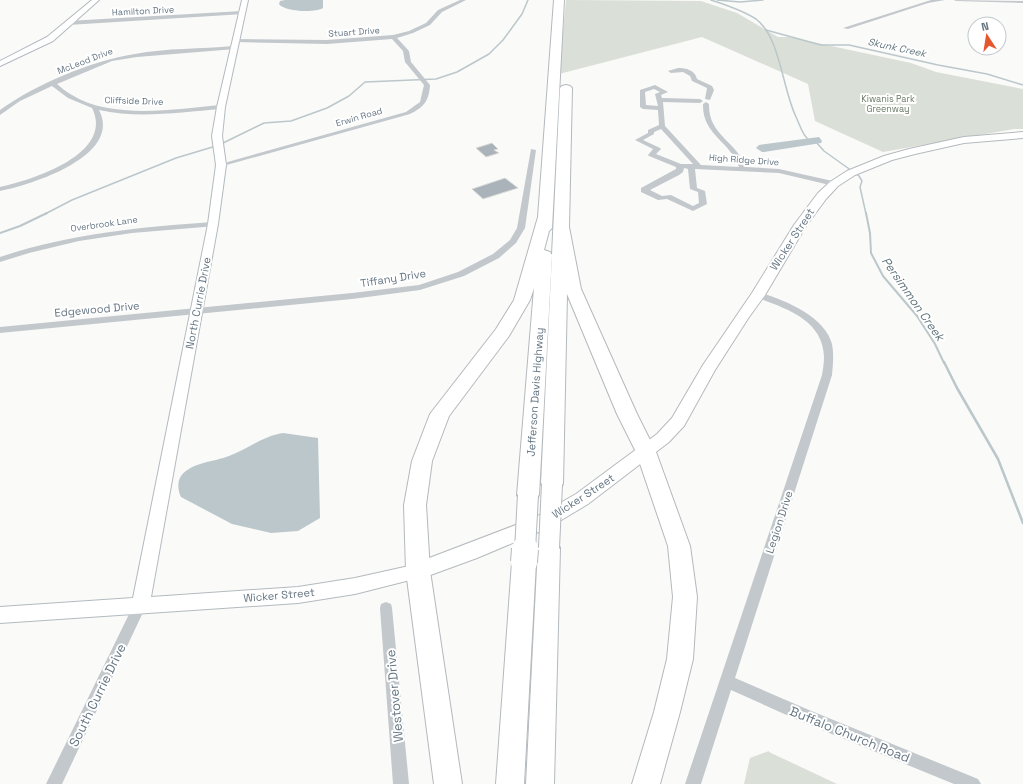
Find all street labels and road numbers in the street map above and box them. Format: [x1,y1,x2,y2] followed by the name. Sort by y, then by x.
[112,3,174,19] street label: Hamilton Drive
[328,24,380,40] street label: Stuart Drive
[55,45,115,77] street label: McLeod Drive
[104,94,164,108] street label: Cliffside Drive
[334,105,384,129] street label: Erwin Road
[708,152,780,168] street label: High Ridge Drive
[767,205,817,273] street label: Wicker Street
[70,213,138,235] street label: Overbrook Lane
[182,256,214,350] street label: North Currie Drive
[359,266,427,290] street label: Tiffany Drive
[54,298,140,320] street label: Edgewood Drive
[524,327,546,457] street label: Jefferson Davis Highway
[549,471,617,521] street label: Wicker Street
[762,489,796,555] street label: Legion Drive
[243,585,315,605] street label: Wicker Street
[65,641,130,750] street label: South Currie Drive
[382,649,407,743] street label: Westover Drive
[787,703,912,766] street label: Buffalo Church Road

